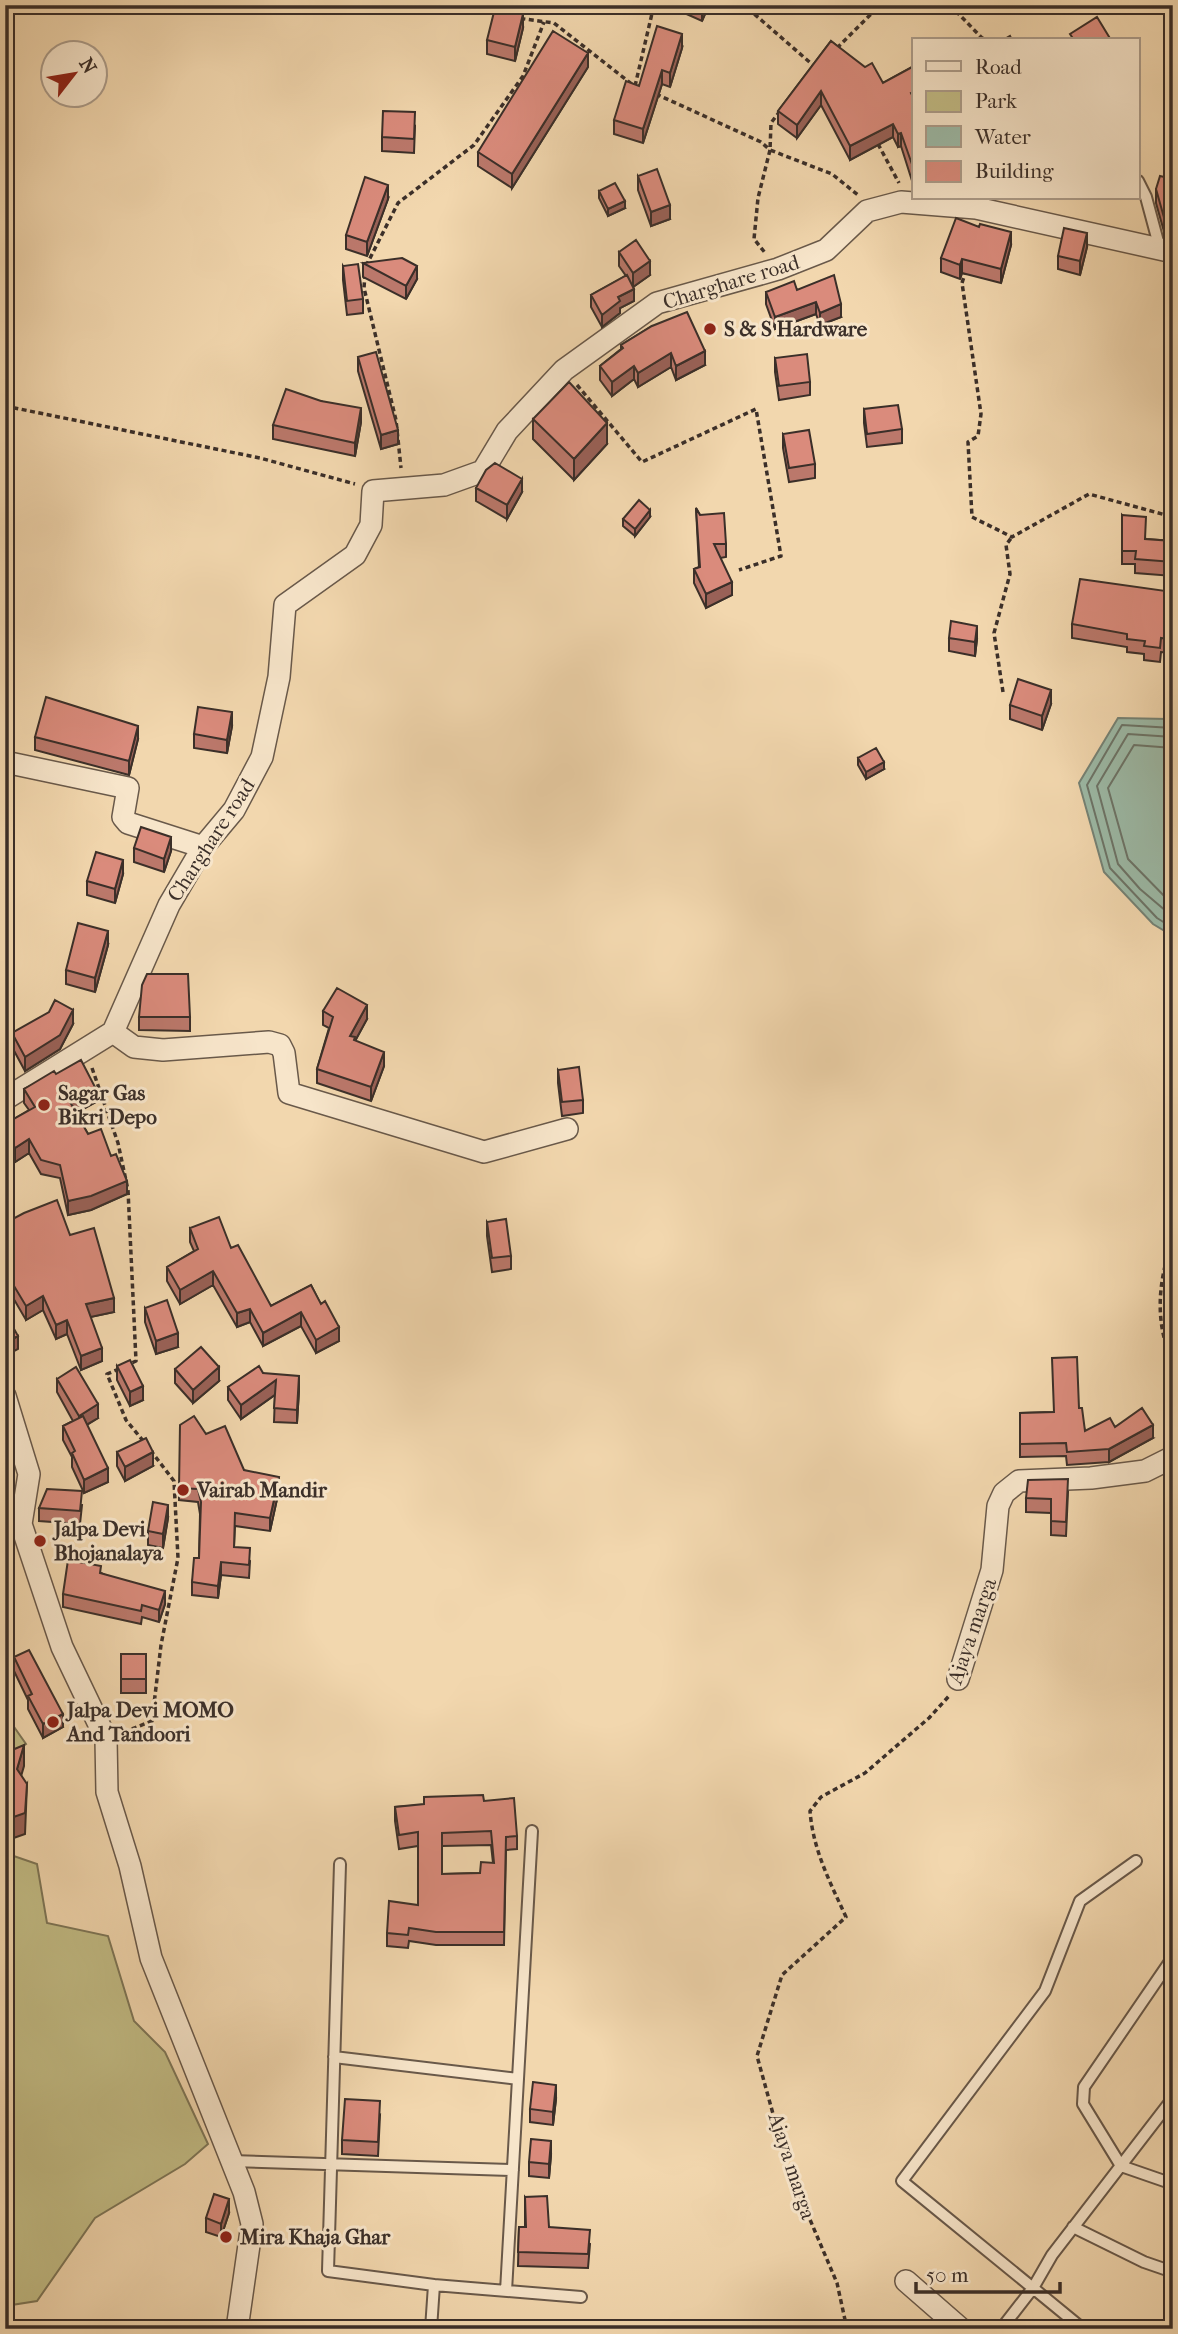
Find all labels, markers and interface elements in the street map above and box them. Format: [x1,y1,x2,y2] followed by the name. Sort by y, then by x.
[38,38,108,108] north arrow
[912,38,1140,200] legend
[75,54,101,78] text: N
[975,55,1022,79] text: Road
[975,89,1017,113] text: Park
[974,125,1031,149] text: Water
[975,159,1054,183] text: Building
[660,250,803,314] street label: Charghare road
[724,317,868,341] place label: S & S Hardware
[702,321,718,337] marker: S & S Hardware
[162,774,260,906] street label: Charghare road
[58,1081,157,1129] place label: Sagar Gas Bikri Depo
[36,1097,52,1113] marker: Sagar Gas Bikri Depo
[196,1478,328,1502] place label: Vairab Mandir
[175,1482,191,1498] marker: Vairab Mandir
[52,1517,164,1565] place label: Jalpa Devi Bhojanalaya
[32,1533,48,1549] marker: Jalpa Devi Bhojanalaya
[942,1575,1001,1688] street label: Ajaya marga
[65,1698,234,1746] place label: Jalpa Devi MOMO And Tandoori
[45,1714,61,1730] marker: Jalpa Devi MOMO And Tandoori
[763,2109,821,2223] street label: Ajaya marga
[239,2225,391,2249] place label: Mira Khaja Ghar
[218,2229,234,2245] marker: Mira Khaja Ghar
[916,2250,1059,2294] scale bar
[926,2263,969,2287] text: 50 m

